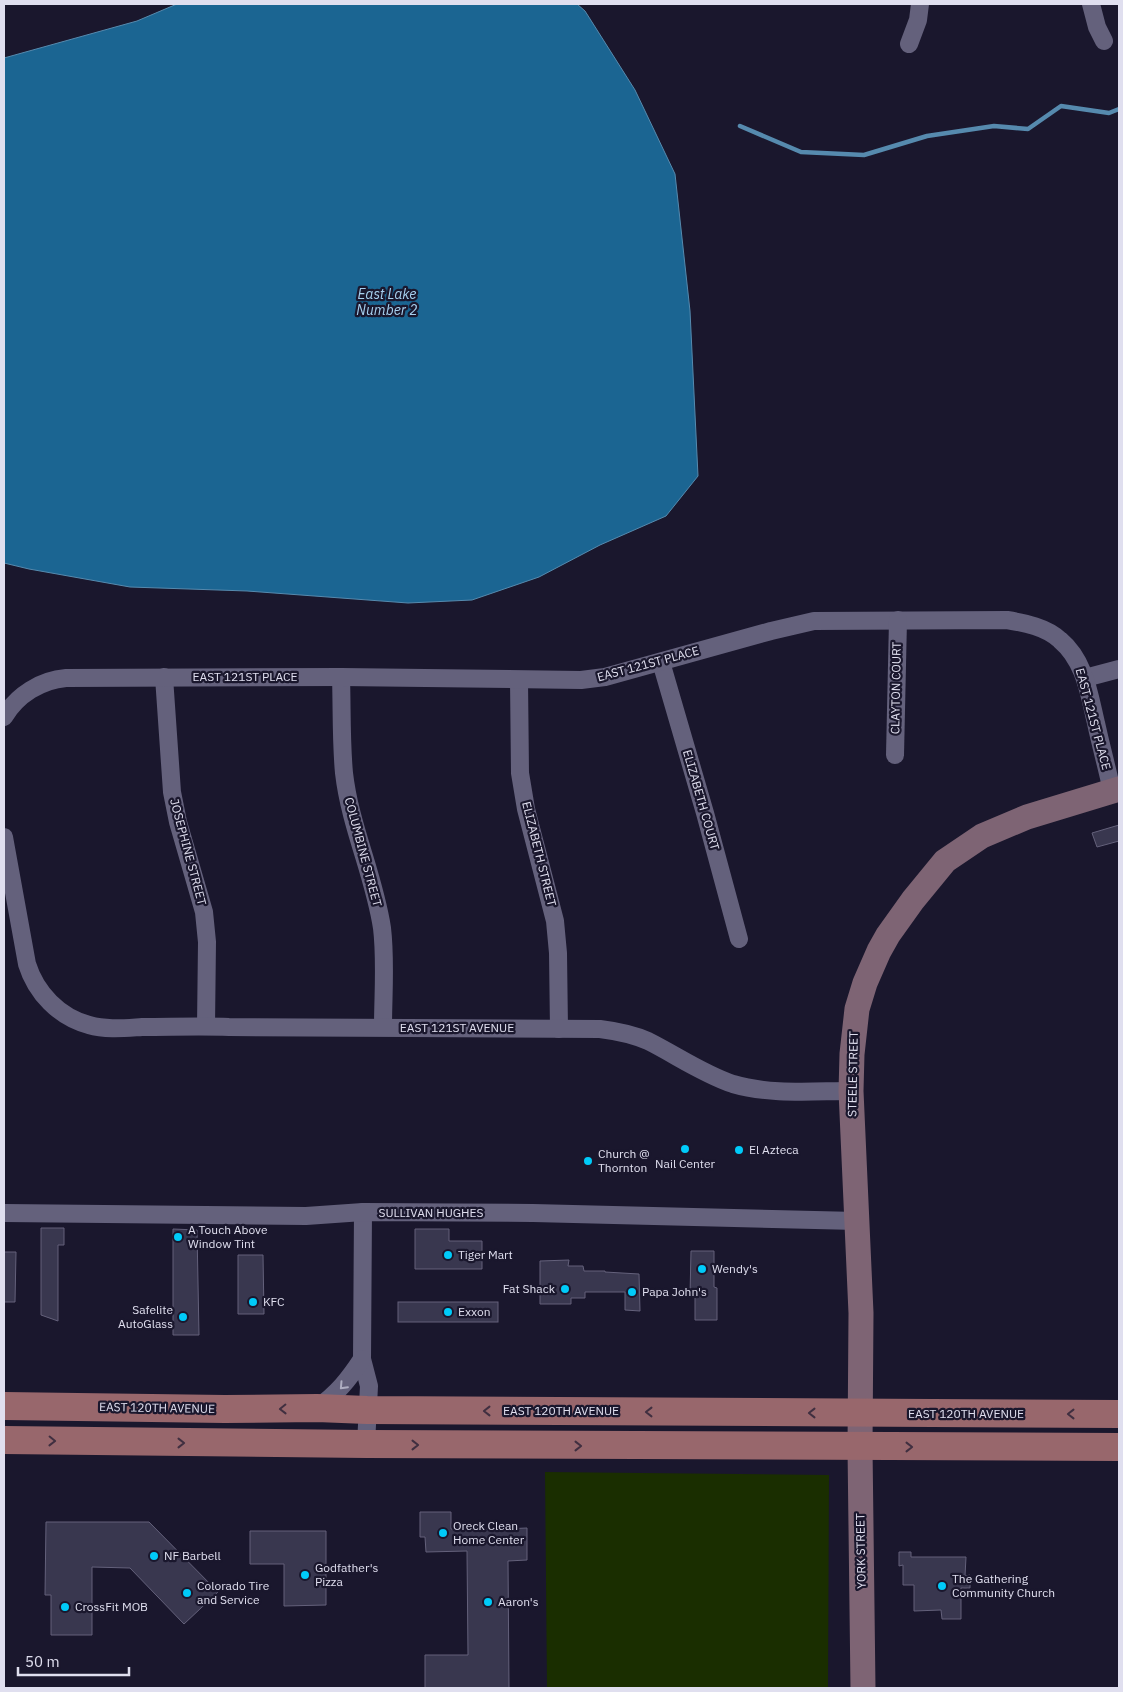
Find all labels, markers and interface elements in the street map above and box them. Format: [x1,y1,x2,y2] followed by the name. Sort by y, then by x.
[356,285,418,319] water label: East Lake Number 2
[887,641,904,734] street label: CLAYTON COURT
[595,643,700,684] street label: EAST 121ST PLACE
[1073,666,1114,771] street label: EAST 121ST PLACE
[193,669,297,684] street label: EAST 121ST PLACE
[680,748,723,852] street label: ELIZABETH COURT
[342,796,385,908] street label: COLUMBINE STREET
[167,797,210,907] street label: JOSEPHINE STREET
[519,800,560,908] street label: ELIZABETH STREET
[400,1020,514,1035] street label: EAST 121ST AVENUE
[844,1031,861,1117] street label: STEELE STREET
[749,1142,799,1157] place label: El Azteca
[679,1143,691,1155] marker: Nail Center
[733,1144,745,1156] marker: El Azteca
[598,1146,650,1175] place label: Church @ Thornton
[582,1155,594,1167] marker: Church @ Thornton
[655,1156,716,1171] place label: Nail Center
[378,1205,484,1220] street label: SULLIVAN HUGHES
[188,1222,268,1251] place label: A Touch Above Window Tint
[172,1231,184,1243] marker: A Touch Above Window Tint
[458,1247,513,1262] place label: Tiger Mart
[442,1249,454,1261] marker: Tiger Mart
[712,1261,758,1276] place label: Wendy's
[696,1263,708,1275] marker: Wendy's
[503,1281,556,1296] place label: Fat Shack
[559,1283,571,1295] marker: Fat Shack
[642,1284,707,1299] place label: Papa John's
[626,1286,638,1298] marker: Papa John's
[263,1294,285,1309] place label: KFC
[247,1296,259,1308] marker: KFC
[118,1302,173,1331] place label: Safelite AutoGlass
[458,1304,491,1319] place label: Exxon
[442,1306,454,1318] marker: Exxon
[177,1311,189,1323] marker: Safelite AutoGlass
[340,1381,349,1390] one-way arrow
[99,1399,215,1416] street label: EAST 120TH AVENUE
[503,1403,619,1418] street label: EAST 120TH AVENUE
[279,1404,286,1414] one-way arrow
[482,1406,490,1416] one-way arrow
[908,1406,1024,1421] street label: EAST 120TH AVENUE
[645,1407,652,1417] one-way arrow
[807,1408,815,1418] one-way arrow
[1066,1409,1074,1419] one-way arrow
[49,1436,57,1447] one-way arrow
[178,1438,185,1448] one-way arrow
[412,1440,419,1450] one-way arrow
[574,1441,582,1451] one-way arrow
[906,1442,913,1452] one-way arrow
[852,1513,869,1589] street label: YORK STREET
[453,1518,525,1547] place label: Oreck Clean Home Center
[437,1527,449,1539] marker: Oreck Clean Home Center
[164,1548,221,1563] place label: NF Barbell
[148,1550,160,1562] marker: NF Barbell
[315,1560,379,1589] place label: Godfather's Pizza
[299,1569,311,1581] marker: Godfather's Pizza
[952,1571,1055,1600] place label: The Gathering Community Church
[197,1578,270,1607] place label: Colorado Tire and Service
[936,1580,948,1592] marker: The Gathering Community Church
[181,1587,193,1599] marker: Colorado Tire and Service
[498,1594,539,1609] place label: Aaron's
[482,1596,494,1608] marker: Aaron's
[75,1599,148,1614] place label: CrossFit MOB
[59,1601,71,1613] marker: CrossFit MOB
[18,1644,129,1676] scale bar
[25,1652,60,1671] text: 50 m

